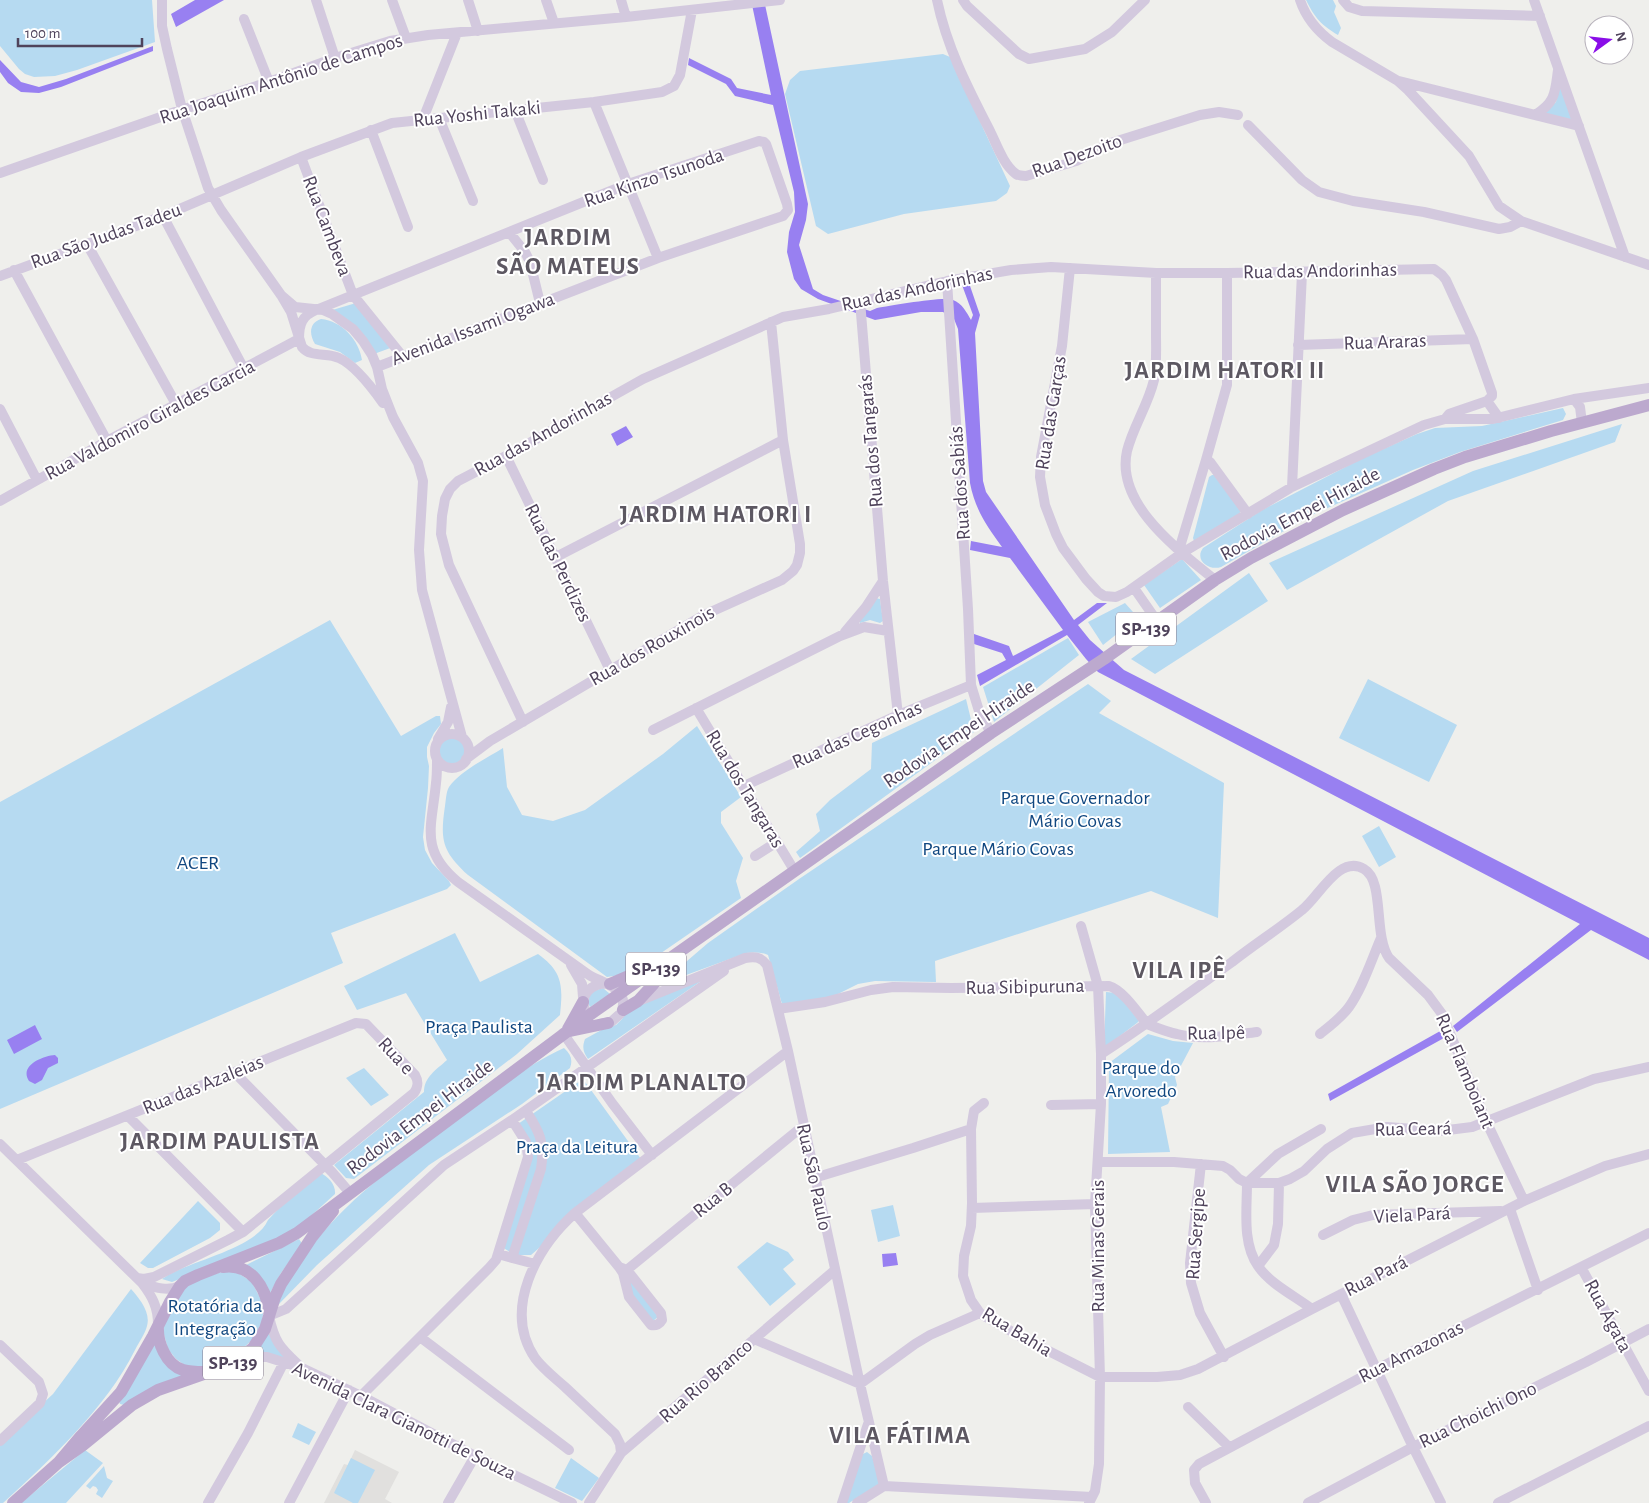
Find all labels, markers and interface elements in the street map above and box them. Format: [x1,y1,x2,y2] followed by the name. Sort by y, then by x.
[18,15,141,47] scale bar
[1584,15,1634,65] north arrow
[25,26,60,41] text: 100 m
[157,30,405,128] street label: Rua Joaquim Antônio de Campos
[1613,30,1629,43] text: N
[412,97,542,131] street label: Rua Yoshi Takaki
[1029,131,1125,181] street label: Rua Dezoito
[582,145,726,211] street label: Rua Kinzo Tsunoda
[299,173,355,279] street label: Rua Cambeva
[28,199,184,273] street label: Rua São Judas Tadeu
[496,225,640,279] district label: JARDIM SÃO MATEUS
[1243,260,1397,282] street label: Rua das Andorinhas
[840,263,994,315] street label: Rua das Andorinhas
[389,289,557,369] street label: Avenida Issami Ogawa
[1343,331,1427,353] street label: Rua Araras
[1032,355,1070,471] street label: Rua das Garças
[42,356,258,484] street label: Rua Valdomiro Giraldes Garcia
[1125,358,1325,383] district label: JARDIM HATORI II
[855,374,887,508] street label: Rua dos Tangarás
[471,388,615,480] street label: Rua das Andorinhas
[946,425,974,541] street label: Rua dos Sabiás
[1217,464,1383,564] street label: Rodovia Empei Hiraide
[521,501,595,625] street label: Rua das Perdizes
[620,502,812,527] district label: JARDIM HATORI I
[586,602,718,690] street label: Rua dos Rouxinois
[1116,612,1176,646] road number: SP-139
[880,676,1038,792] street label: Rodovia Empei Hiraide
[789,697,925,773] street label: Rua das Cegonhas
[702,727,788,851] street label: Rua dos Tangaras
[1000,788,1150,831] park label: Parque Governador Mário Covas
[922,839,1074,859] park label: Parque Mário Covas
[177,853,219,873] park label: ACER
[626,952,686,986] road number: SP-139
[1132,955,1226,983] district label: VILA IPÊ
[965,976,1085,998] street label: Rua Sibipuruna
[1432,1011,1498,1132] street label: Rua Flamboiant
[425,1017,533,1037] park label: Praça Paulista
[1187,1022,1245,1044] street label: Rua Ipê
[374,1034,418,1078] street label: Rua e
[140,1052,266,1118] street label: Rua das Azaleias
[343,1056,497,1178] street label: Rodovia Empei Hiraide
[1102,1058,1180,1101] park label: Parque do Arvoredo
[537,1070,747,1095] district label: JARDIM PLANALTO
[1374,1118,1452,1140] street label: Rua Ceará
[793,1122,835,1232] street label: Rua São Paulo
[120,1129,320,1154] district label: JARDIM PAULISTA
[516,1137,638,1157] park label: Praça da Leitura
[1326,1169,1504,1197] district label: VILA SÃO JORGE
[690,1178,736,1222] street label: Rua B
[1088,1180,1108,1312] street label: Rua Minas Gerais
[1183,1187,1209,1281] street label: Rua Sergipe
[1373,1203,1451,1227] street label: Viela Pará
[1341,1252,1411,1300] street label: Rua Pará
[1581,1276,1636,1356] street label: Rua Ágata
[168,1296,262,1339] park label: Rotatória da Integração
[978,1303,1056,1361] street label: Rua Bahia
[1355,1317,1467,1387] street label: Rua Amazonas
[656,1335,756,1427] street label: Rua Rio Branco
[203,1346,263,1380] road number: SP-139
[289,1358,519,1484] street label: Avenida Clara Gianotti de Souza
[1416,1378,1540,1452] street label: Rua Choichi Ono
[829,1420,971,1448] district label: VILA FÁTIMA

